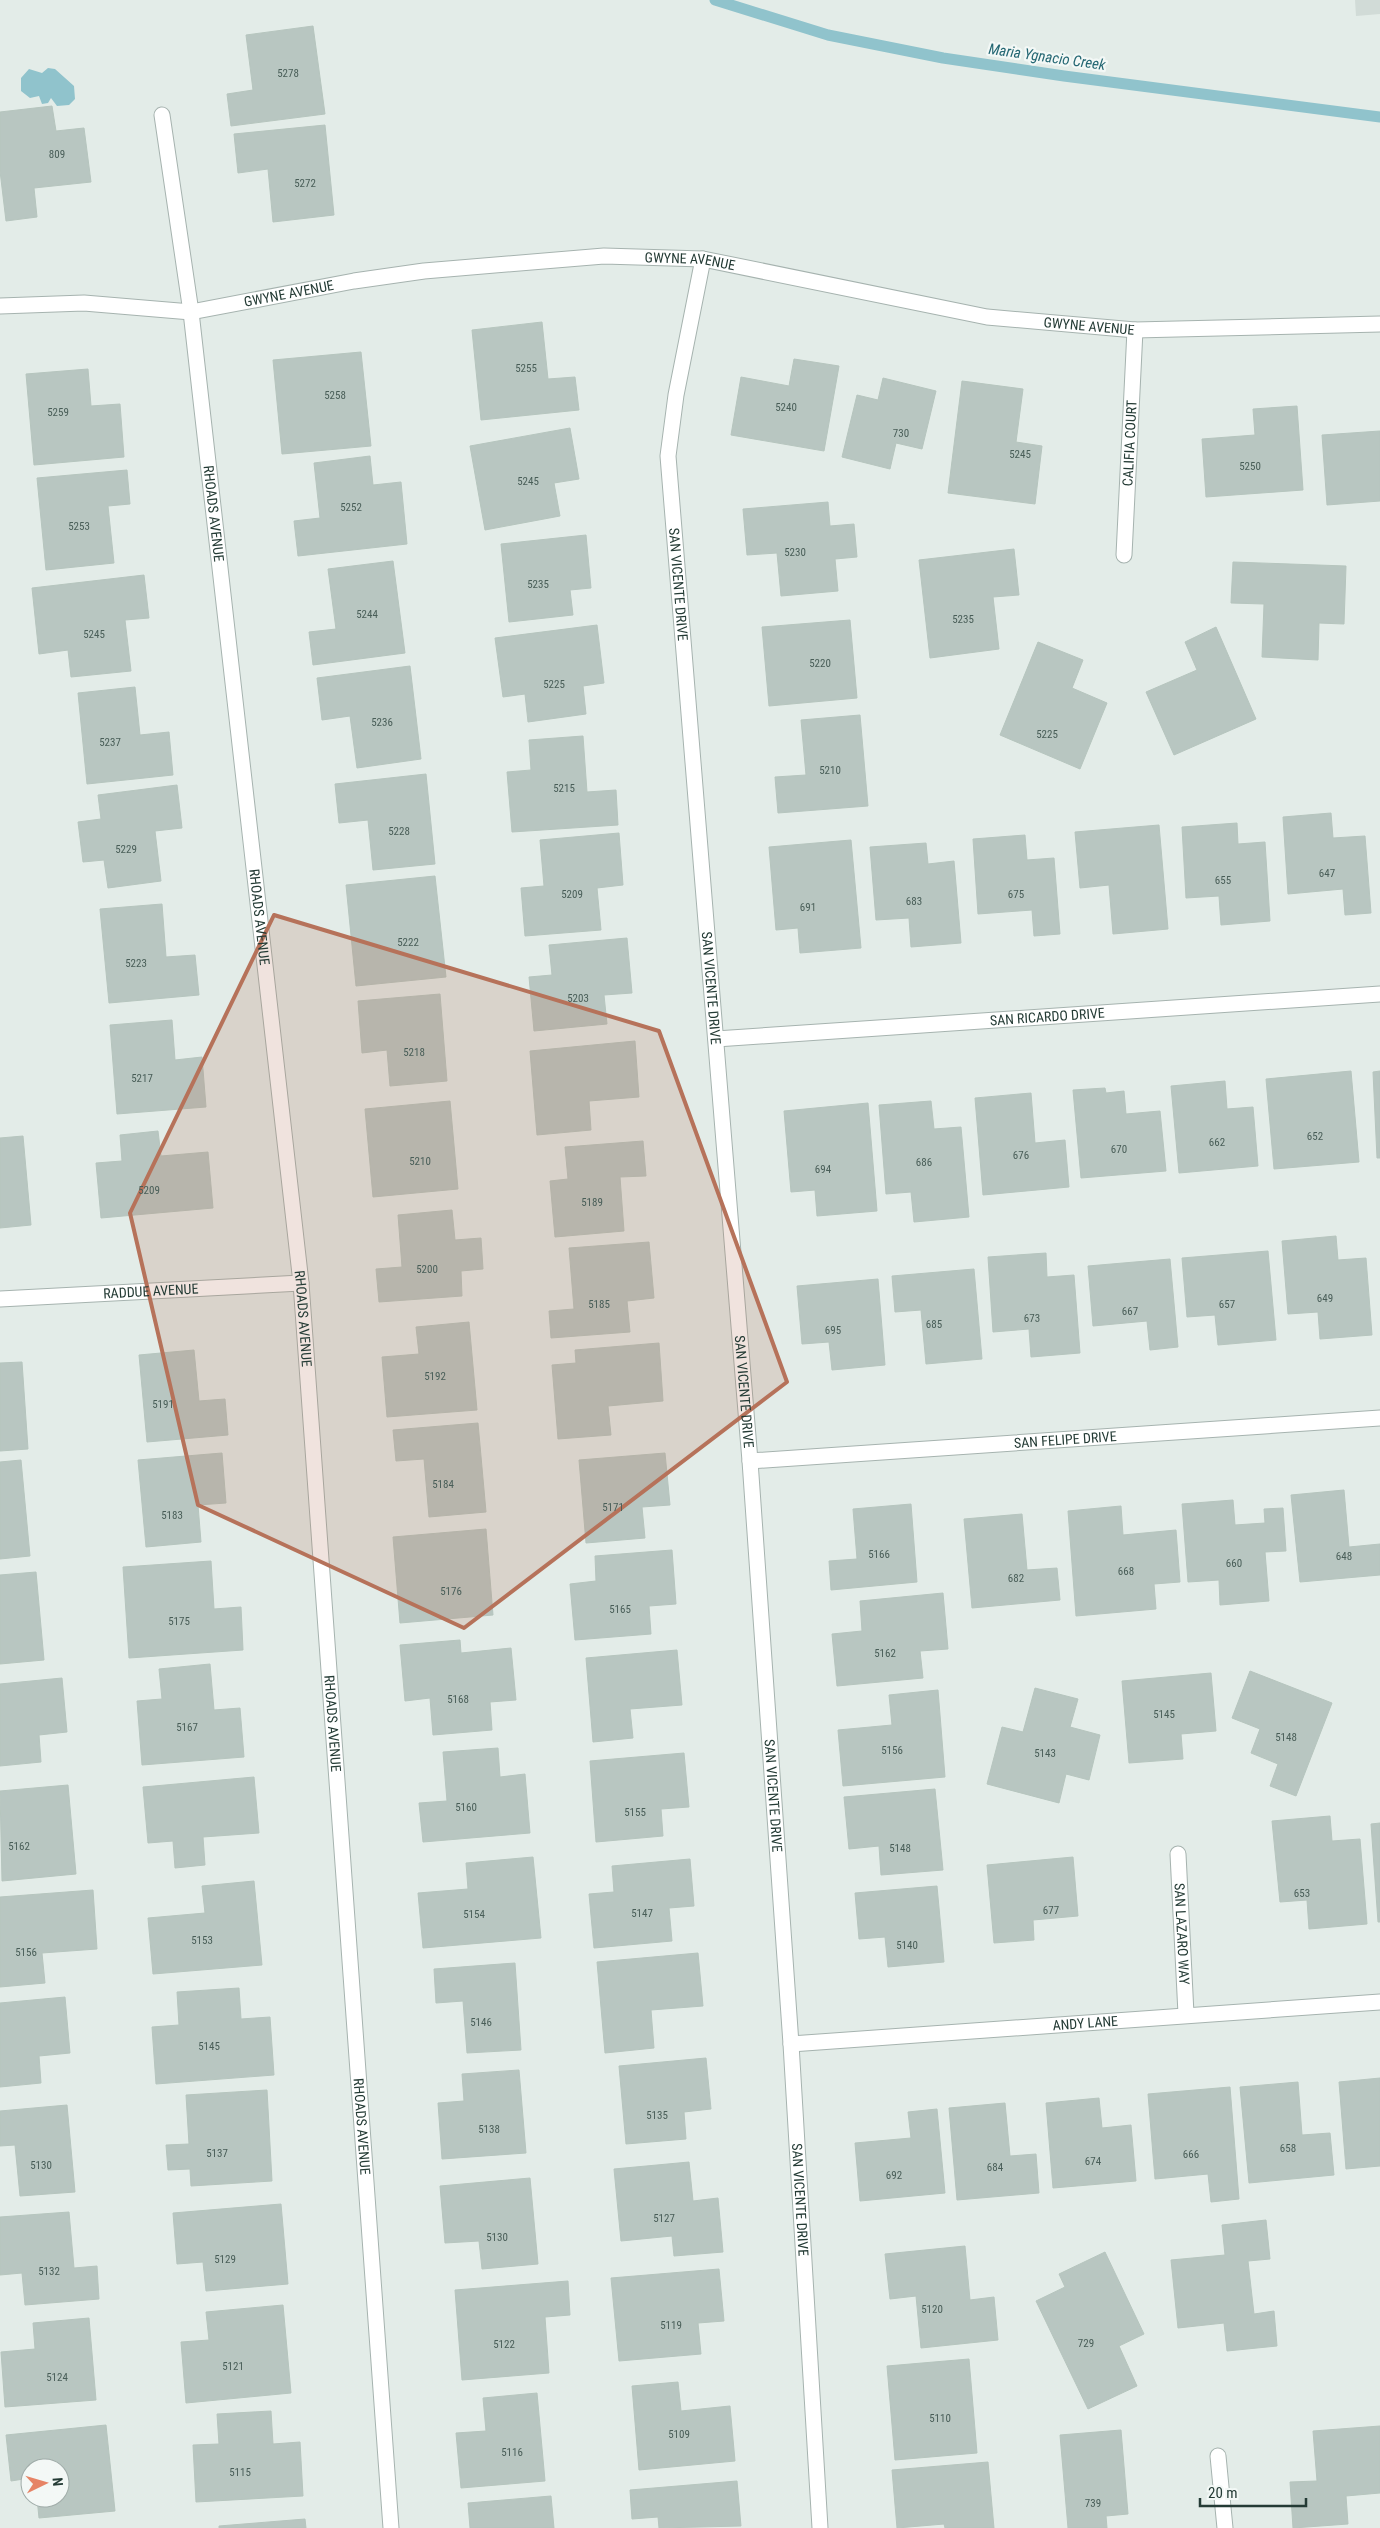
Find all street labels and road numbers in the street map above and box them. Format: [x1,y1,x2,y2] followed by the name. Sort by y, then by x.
[645,249,737,273] street label: GWYNE AVENUE
[243,277,335,310] street label: GWYNE AVENUE
[1043,314,1135,338] street label: GWYNE AVENUE
[1119,400,1140,487] street label: CALIFIA COURT
[200,465,227,563] street label: RHOADS AVENUE
[666,527,691,642] street label: SAN VICENTE DRIVE
[246,868,273,966] street label: RHOADS AVENUE
[699,931,724,1045] street label: SAN VICENTE DRIVE
[989,1005,1105,1028] street label: SAN RICARDO DRIVE
[292,1269,315,1367] street label: RHOADS AVENUE
[103,1280,199,1302] street label: RADDUE AVENUE
[732,1335,757,1449] street label: SAN VICENTE DRIVE
[1013,1428,1117,1451] street label: SAN FELIPE DRIVE
[321,1675,344,1772] street label: RHOADS AVENUE
[762,1739,785,1853] street label: SAN VICENTE DRIVE
[1171,1883,1193,1986] street label: SAN LAZARO WAY
[1052,2013,1119,2033] street label: ANDY LANE
[351,2078,373,2175] street label: RHOADS AVENUE
[789,2143,812,2257] street label: SAN VICENTE DRIVE

